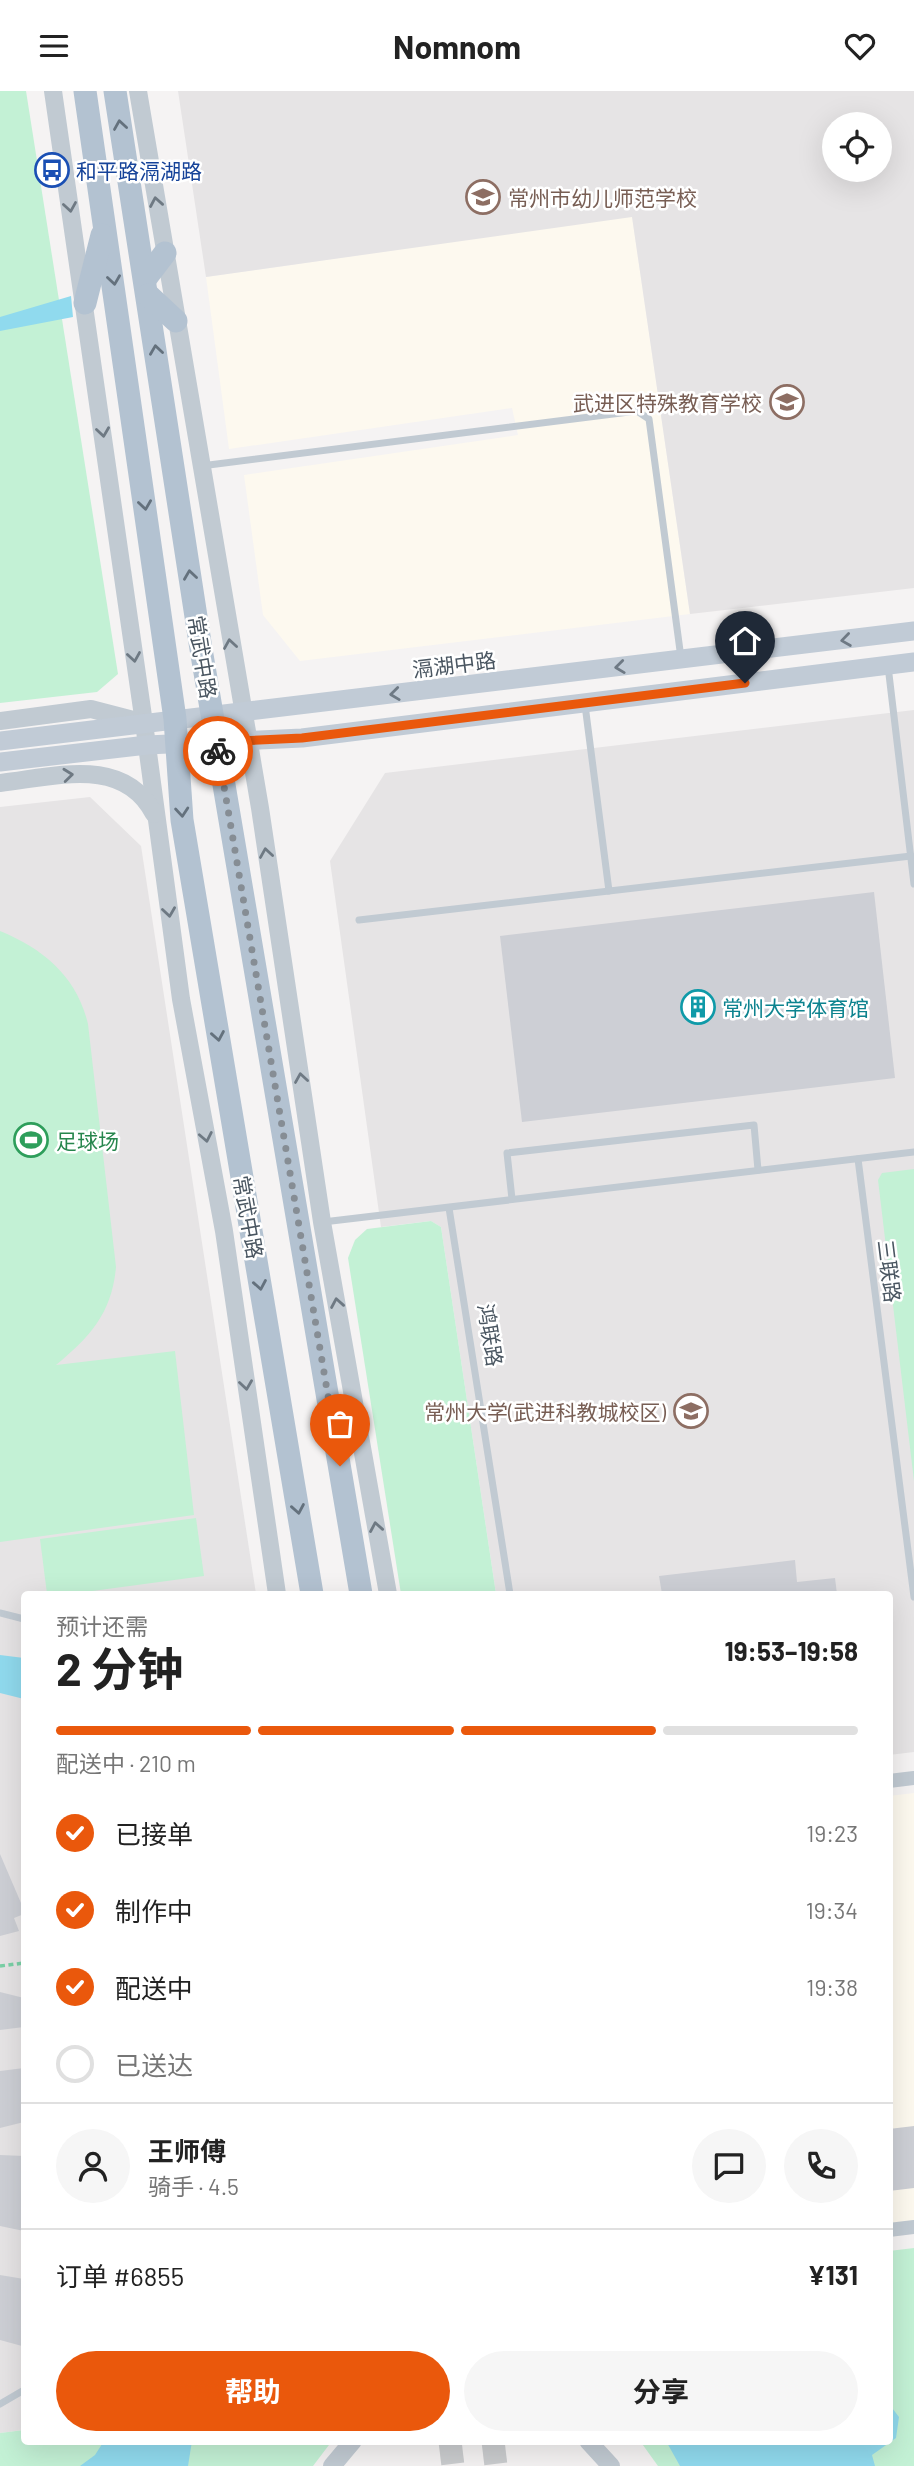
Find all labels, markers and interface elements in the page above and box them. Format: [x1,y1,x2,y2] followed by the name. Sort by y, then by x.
[35,27,73,65] icon: menu
[393,27,521,65] text: Nomnom
[841,27,879,65] icon: heart
[822,112,892,182] map controls
[822,112,892,182] button: locate
[113,119,128,131] one-way arrow
[33,151,71,189] bus stop icon: 和平路滆湖路
[76,158,202,183] place label: 和平路滆湖路
[464,178,502,216] school or university icon: 常州市幼儿师范学校
[508,185,697,210] place label: 常州市幼儿师范学校
[149,196,164,208] one-way arrow
[63,201,78,213] one-way arrow
[106,274,121,285] one-way arrow
[149,344,164,356] one-way arrow
[768,383,806,421] school or university icon: 武进区特殊教育学校
[573,390,762,415] place label: 武进区特殊教育学校
[95,426,110,438] one-way arrow
[137,499,152,511] one-way arrow
[183,569,198,581] one-way arrow
[715,611,775,683] pin
[184,614,222,700] street label: 常武中路
[726,622,764,660] icon: home
[840,633,852,648] one-way arrow
[223,638,238,650] one-way arrow
[411,646,497,682] street label: 滆湖中路
[126,652,141,663] one-way arrow
[615,660,626,675] one-way arrow
[389,686,400,701] one-way arrow
[183,716,253,786] courier
[199,732,237,770] icon: bike
[63,768,74,783] one-way arrow
[174,807,189,818] one-way arrow
[259,848,274,859] one-way arrow
[162,906,177,918] one-way arrow
[679,988,717,1026] building icon: 常州大学体育馆
[722,995,869,1020] place label: 常州大学体育馆
[210,1030,225,1042] one-way arrow
[294,1072,309,1084] one-way arrow
[12,1121,50,1159] sports icon: 足球场
[56,1128,119,1153] place label: 足球场
[198,1131,213,1143] one-way arrow
[229,1173,269,1261] street label: 常武中路
[874,1238,906,1304] street label: 三联路
[252,1279,267,1291] one-way arrow
[330,1297,345,1309] one-way arrow
[474,1302,508,1368] street label: 鸿联路
[239,1380,254,1391] one-way arrow
[672,1392,710,1430] school or university icon: 常州大学(武进科教城校区)
[310,1394,370,1466] pin
[424,1399,667,1424] place label: 常州大学(武进科教城校区)
[321,1405,359,1443] icon: bag
[290,1503,305,1515] one-way arrow
[369,1521,384,1533] one-way arrow
[56,1612,148,1640] text: 预计还需
[725,1635,858,1666] text: 19:53–19:58
[56,1640,183,1695] text: 2 分钟
[56,1749,196,1777] text: 配送中 · 210 m
[56,1814,94,1852] icon: check
[115,1818,193,1849] text: 已接单
[806,1819,858,1847] text: 19:23
[56,1891,94,1929] icon: check
[115,1895,193,1926] text: 制作中
[806,1896,858,1924] text: 19:34
[56,1968,94,2006] icon: check
[115,1972,193,2003] text: 配送中
[806,1973,858,2001] text: 19:38
[115,2049,193,2080] text: 已送达
[56,2129,130,2203] button: person
[692,2129,766,2203] button: chat
[784,2129,858,2203] button: phone
[148,2135,226,2166] text: 王师傅
[148,2172,239,2200] text: 骑手 · 4.5
[808,2259,858,2290] text: ¥131
[56,2260,184,2291] text: 订单 #6855
[56,2351,450,2431] button: 帮助
[464,2351,858,2431] button: 分享

